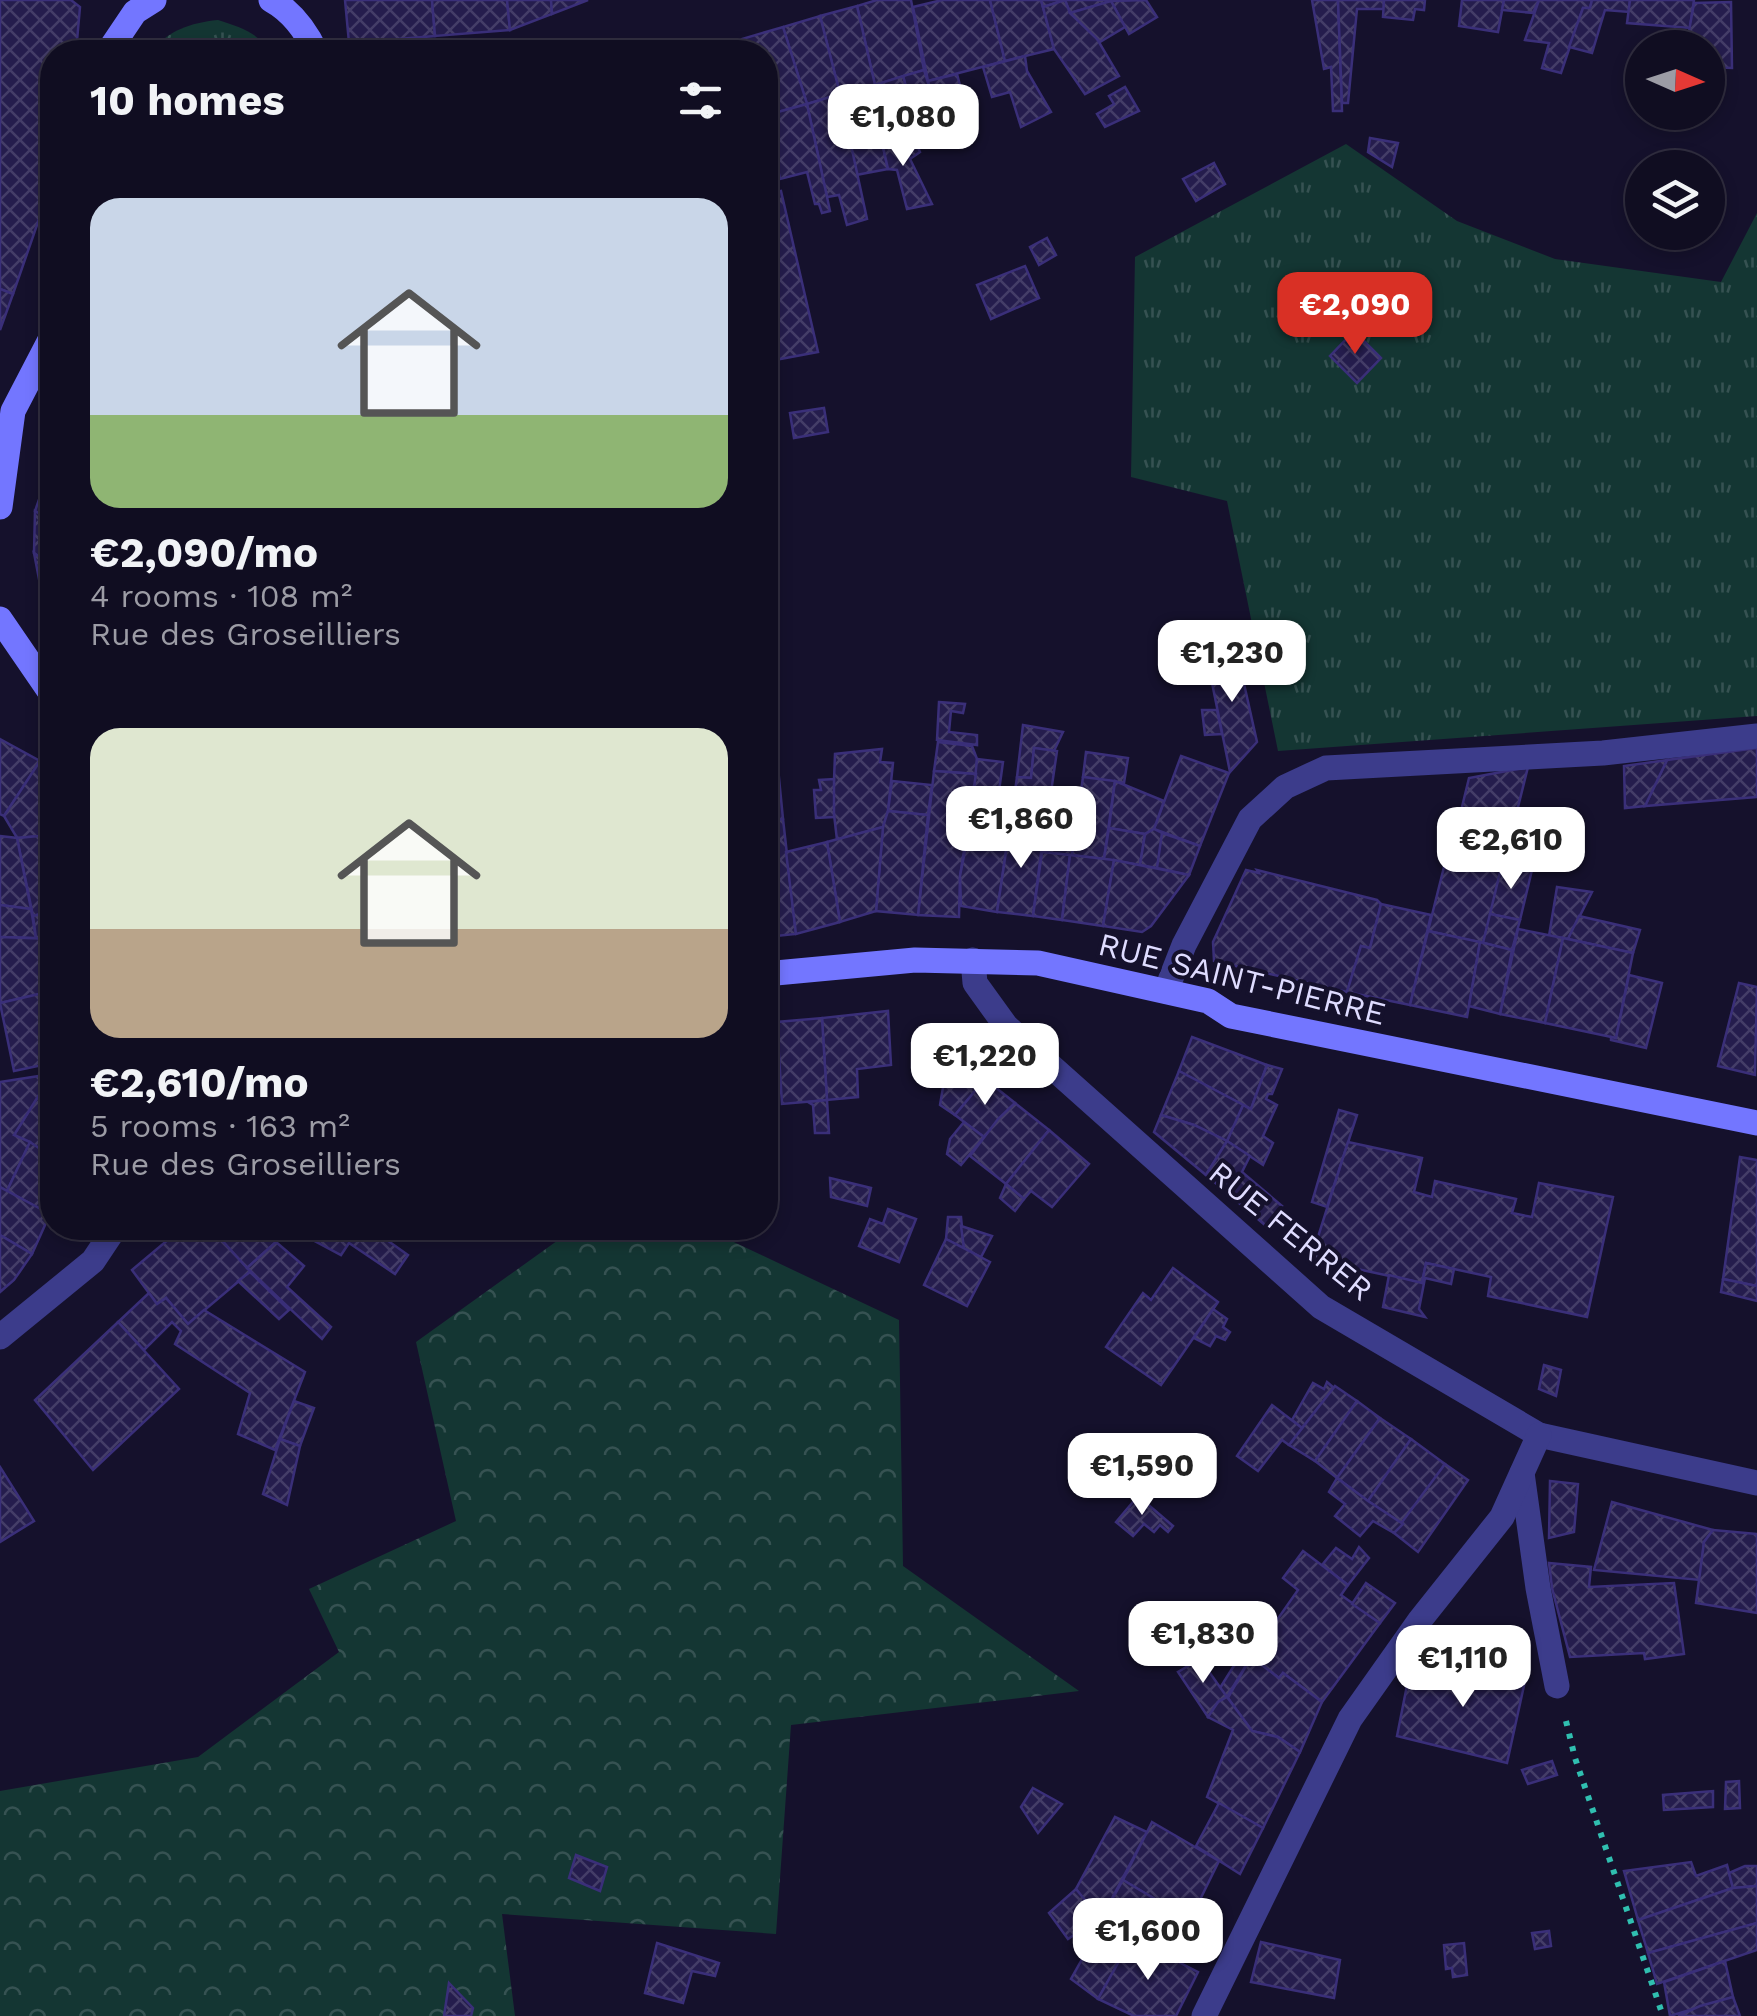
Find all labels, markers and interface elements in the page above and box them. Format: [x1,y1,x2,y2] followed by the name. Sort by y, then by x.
[1625,30,1725,130] north arrow
[1625,30,1725,250] map controls
[673,73,728,128] icon: filters
[90,76,285,125] text: 10 homes
[822,84,984,169] pin: €1,080
[850,97,956,135] text: €1,080
[1625,150,1725,250] button: layers
[319,263,499,443] icon: home
[1274,272,1436,357] pin: €2,090
[1299,285,1411,323] text: €2,090
[90,528,318,577] text: €2,090/mo
[90,577,352,615] text: 4 rooms · 108 m²
[90,615,401,653] text: Rue des Groseilliers
[1151,620,1313,705] pin: €1,230
[1180,633,1284,671] text: €1,230
[940,786,1102,871] pin: €1,860
[319,793,499,973] icon: home
[968,799,1074,837] text: €1,860
[1430,807,1592,892] pin: €2,610
[1459,820,1563,858] text: €2,610
[1094,925,1390,1033] street label: RUE SAINT-PIERRE
[904,1023,1066,1108] pin: €1,220
[933,1036,1037,1074] text: €1,220
[90,1058,309,1107] text: €2,610/mo
[90,1107,350,1145] text: 5 rooms · 163 m²
[90,1145,401,1183] text: Rue des Groseilliers
[1202,1153,1380,1309] street label: RUE FERRER
[1061,1433,1223,1518] pin: €1,590
[1090,1446,1194,1484] text: €1,590
[1122,1601,1284,1686] pin: €1,830
[1151,1614,1255,1652] text: €1,830
[1382,1625,1544,1710] pin: €1,110
[1418,1638,1508,1676] text: €1,110
[1067,1898,1229,1983] pin: €1,600
[1095,1911,1201,1949] text: €1,600

